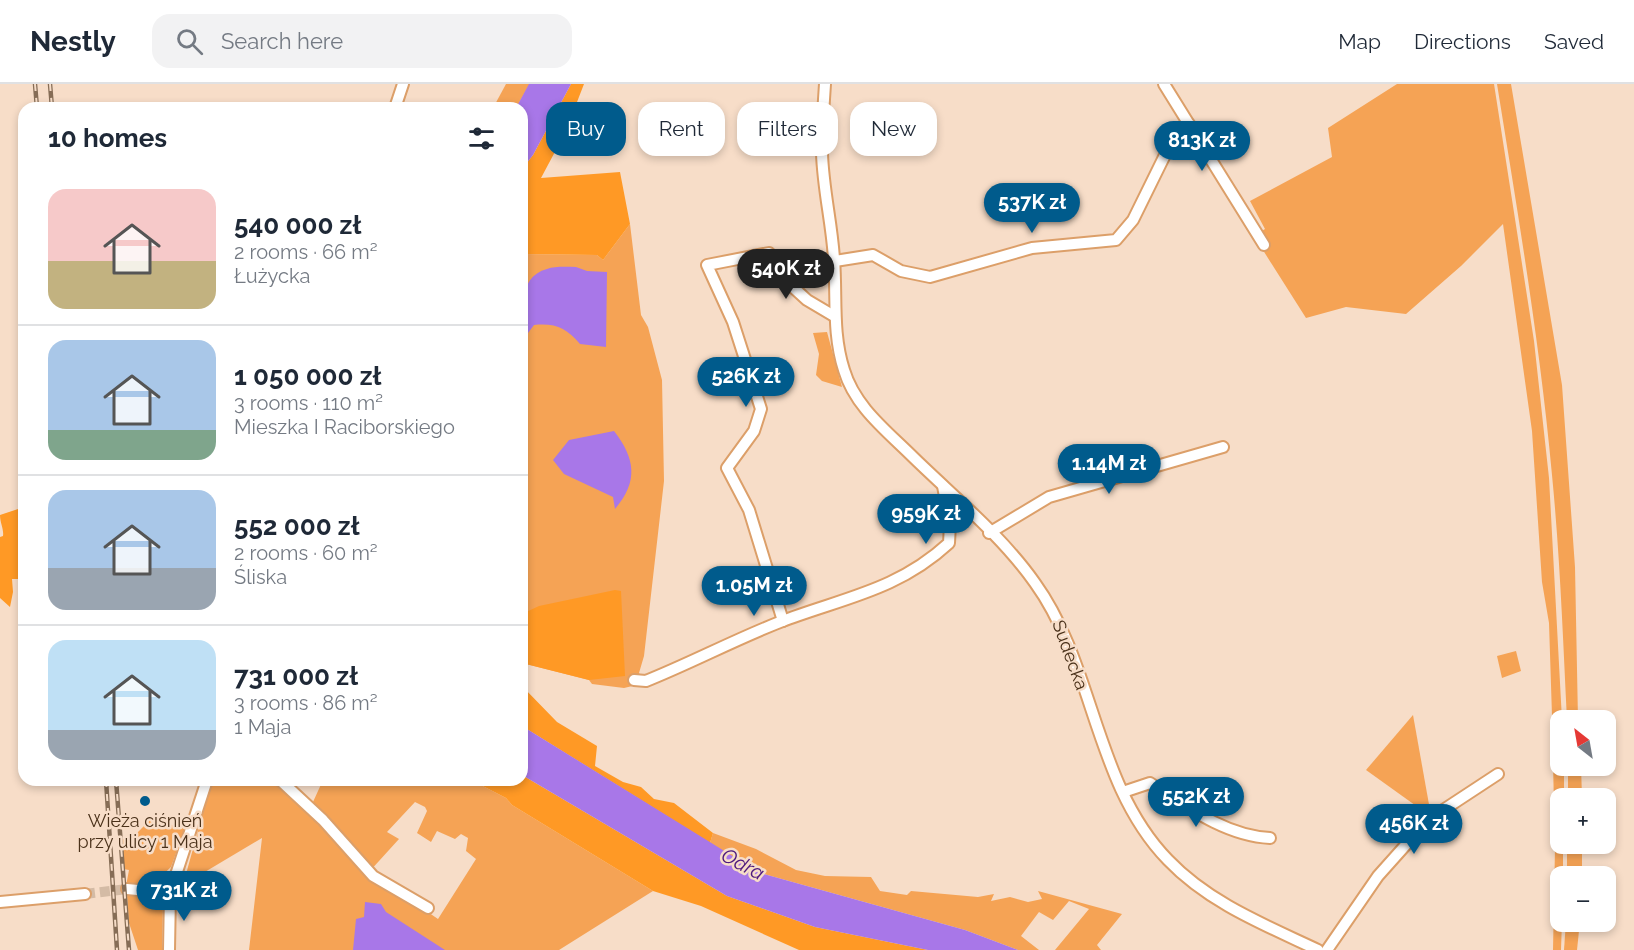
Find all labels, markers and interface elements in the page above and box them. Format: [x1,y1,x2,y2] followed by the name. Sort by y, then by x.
[152,14,572,68] search box
[30,25,116,58] text: Nestly
[173,25,206,58] icon: search
[221,28,343,54] text: Search here
[1338,29,1381,54] text: Map
[1414,29,1511,54] text: Directions
[1544,29,1604,54] text: Saved
[546,102,626,156] chip: Buy
[638,102,725,156] chip: Rent
[737,102,838,156] chip: Filters
[850,102,937,156] chip: New
[1147,121,1257,172] pin: 813K zł
[465,122,498,155] icon: filters
[48,123,167,153] text: 10 homes
[1168,128,1236,152] text: 813K zł
[977,183,1087,234] pin: 537K zł
[998,190,1066,214] text: 537K zł
[234,210,361,240] text: 540 000 zł
[96,213,168,285] icon: home
[234,240,377,264] text: 2 rooms · 66 m²
[731,249,841,300] pin: 540K zł
[751,256,821,280] text: 540K zł
[234,264,310,288] text: Łużycka
[691,357,801,408] pin: 526K zł
[234,361,382,391] text: 1 050 000 zł
[96,364,168,436] icon: home
[711,364,781,388] text: 526K zł
[234,391,383,415] text: 3 rooms · 110 m²
[234,415,455,439] text: Mieszka I Raciborskiego
[1047,444,1171,495] pin: 1.14M zł
[1072,451,1146,475] text: 1.14M zł
[871,494,981,545] pin: 959K zł
[891,501,961,525] text: 959K zł
[234,511,360,541] text: 552 000 zł
[96,514,168,586] icon: home
[234,541,378,565] text: 2 rooms · 60 m²
[234,565,287,589] text: Śliska
[692,566,816,617] pin: 1.05M zł
[716,573,792,597] text: 1.05M zł
[1048,617,1093,693] street label: Sudecka
[234,661,358,691] text: 731 000 zł
[96,664,168,736] icon: home
[234,691,377,715] text: 3 rooms · 86 m²
[1550,710,1616,776] north arrow
[1550,710,1616,932] map controls
[234,715,291,739] text: 1 Maja
[1141,777,1251,828] pin: 552K zł
[1162,784,1230,808] text: 552K zł
[1550,788,1616,854] button: +
[138,794,152,808] marker: Wieża ciśnień przy ulicy 1 Maja
[1359,804,1469,855] pin: 456K zł
[78,810,212,852] place label: Wieża ciśnień przy ulicy 1 Maja
[1379,811,1449,835] text: 456K zł
[718,843,769,885] water label: Odra
[1550,866,1616,932] button: −
[129,871,239,922] pin: 731K zł
[151,878,217,902] text: 731K zł

